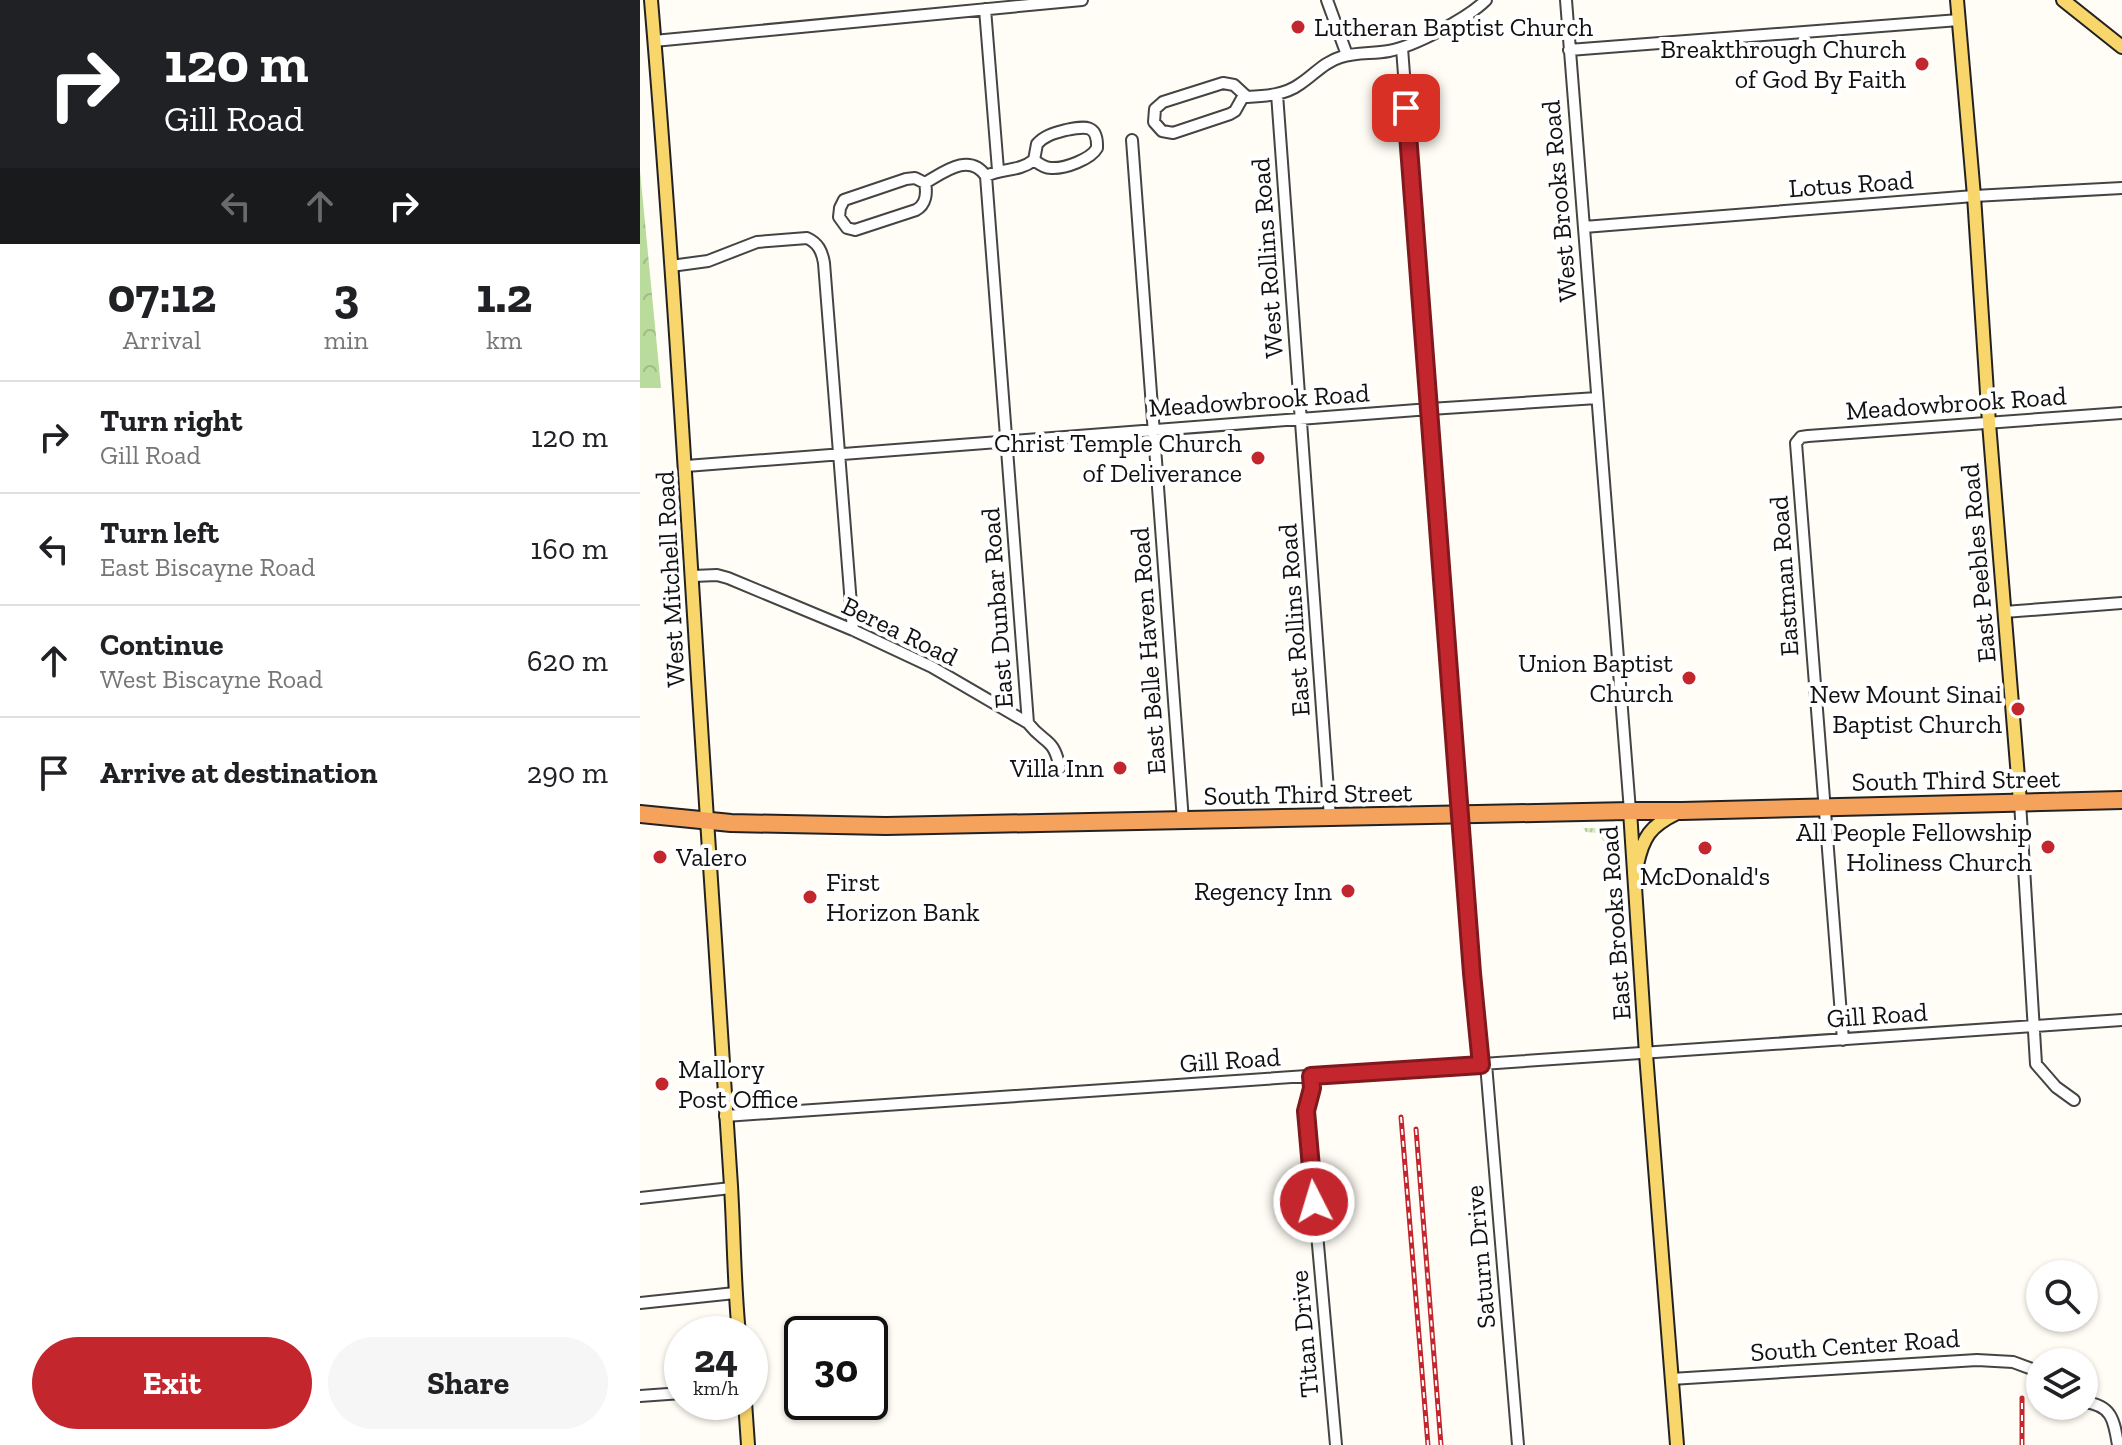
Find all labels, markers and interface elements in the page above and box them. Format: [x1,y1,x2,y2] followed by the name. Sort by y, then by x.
[1314,11,1594,43] place label: Lutheran Baptist Church
[1289,18,1307,36] marker: Lutheran Baptist Church
[164,29,308,96] text: 120 m
[32,32,136,136] icon: right
[1660,33,1906,95] place label: Breakthrough Church of God By Faith
[1913,55,1931,73] marker: Breakthrough Church of God By Faith
[1372,74,1440,142] pin
[1384,86,1428,130] icon: arrive
[164,97,304,140] text: Gill Road
[1534,99,1584,303] street label: West Brooks Road
[1244,157,1290,359] street label: West Rollins Road
[1788,164,1914,204] street label: Lotus Road
[214,184,258,228] icon: left
[298,184,342,228] icon: ahead
[382,184,426,228] icon: right
[108,267,216,324] text: 07:12
[333,267,359,324] text: 3
[476,267,532,324] text: 1.2
[123,324,201,356] text: Arrival
[324,324,368,356] text: min
[486,324,522,356] text: km
[1148,376,1370,424] street label: Meadowbrook Road
[1845,379,2067,427] street label: Meadowbrook Road
[100,403,242,439] text: Turn right
[32,415,76,459] icon: right
[531,419,608,455] text: 120 m
[994,427,1242,489] place label: Christ Temple Church of Deliverance
[100,439,201,471] text: Gill Road
[1249,449,1267,467] marker: Christ Temple Church of Deliverance
[1953,462,2003,664] street label: East Peebles Road
[648,470,692,688] street label: West Mitchell Road
[1762,495,1806,657] street label: Eastman Road
[974,506,1020,710] street label: East Dunbar Road
[100,515,219,551] text: Turn left
[1271,523,1317,717] street label: East Rollins Road
[1123,526,1173,776] street label: East Belle Haven Road
[32,527,76,571] icon: left
[531,531,608,567] text: 160 m
[100,551,315,583] text: East Biscayne Road
[837,589,963,673] street label: Berea Road
[100,627,224,663] text: Continue
[32,639,76,683] icon: ahead
[527,643,608,679] text: 620 m
[1518,647,1673,709] place label: Union Baptist Church
[100,663,323,695] text: West Biscayne Road
[1680,669,1698,687] marker: Union Baptist Church
[1810,678,2002,740] place label: New Mount Sinai Baptist Church
[2009,700,2027,718] marker: New Mount Sinai Baptist Church
[32,751,76,795] icon: arrive
[1009,752,1104,784] place label: Villa Inn
[100,755,377,791] text: Arrive at destination
[527,755,608,791] text: 290 m
[1111,759,1129,777] marker: Villa Inn
[1851,762,2061,798] street label: South Third Street
[1203,776,1413,812] street label: South Third Street
[1796,816,2032,878] place label: All People Fellowship Holiness Church
[1592,825,1638,1021] street label: East Brooks Road
[2039,838,2057,856] marker: All People Fellowship Holiness Church
[1696,839,1714,857] marker: McDonald's
[675,841,747,873] place label: Valero
[651,848,669,866] marker: Valero
[1640,860,1770,892] place label: McDonald's
[826,866,980,928] place label: First Horizon Bank
[1194,875,1332,907] place label: Regency Inn
[1339,882,1357,900] marker: Regency Inn
[801,888,819,906] marker: First Horizon Bank
[1826,996,1928,1034] street label: Gill Road
[1179,1041,1281,1079] street label: Gill Road
[678,1053,798,1115] place label: Mallory Post Office
[653,1075,671,1093] marker: Mallory Post Office
[1272,1160,1356,1244] position arrow
[1458,1184,1502,1330] street label: Saturn Drive
[2026,1260,2098,1420] map controls
[2026,1260,2098,1332] button: search
[1282,1269,1326,1399] street label: Titan Drive
[784,1316,888,1420] speed limit sign: 30
[1749,1322,1961,1368] street label: South Center Road
[694,1334,738,1382] text: 24
[32,1337,312,1429] button: Exit
[328,1337,608,1429] button: Share
[2026,1348,2098,1420] button: layers
[693,1376,739,1400] text: km/h

